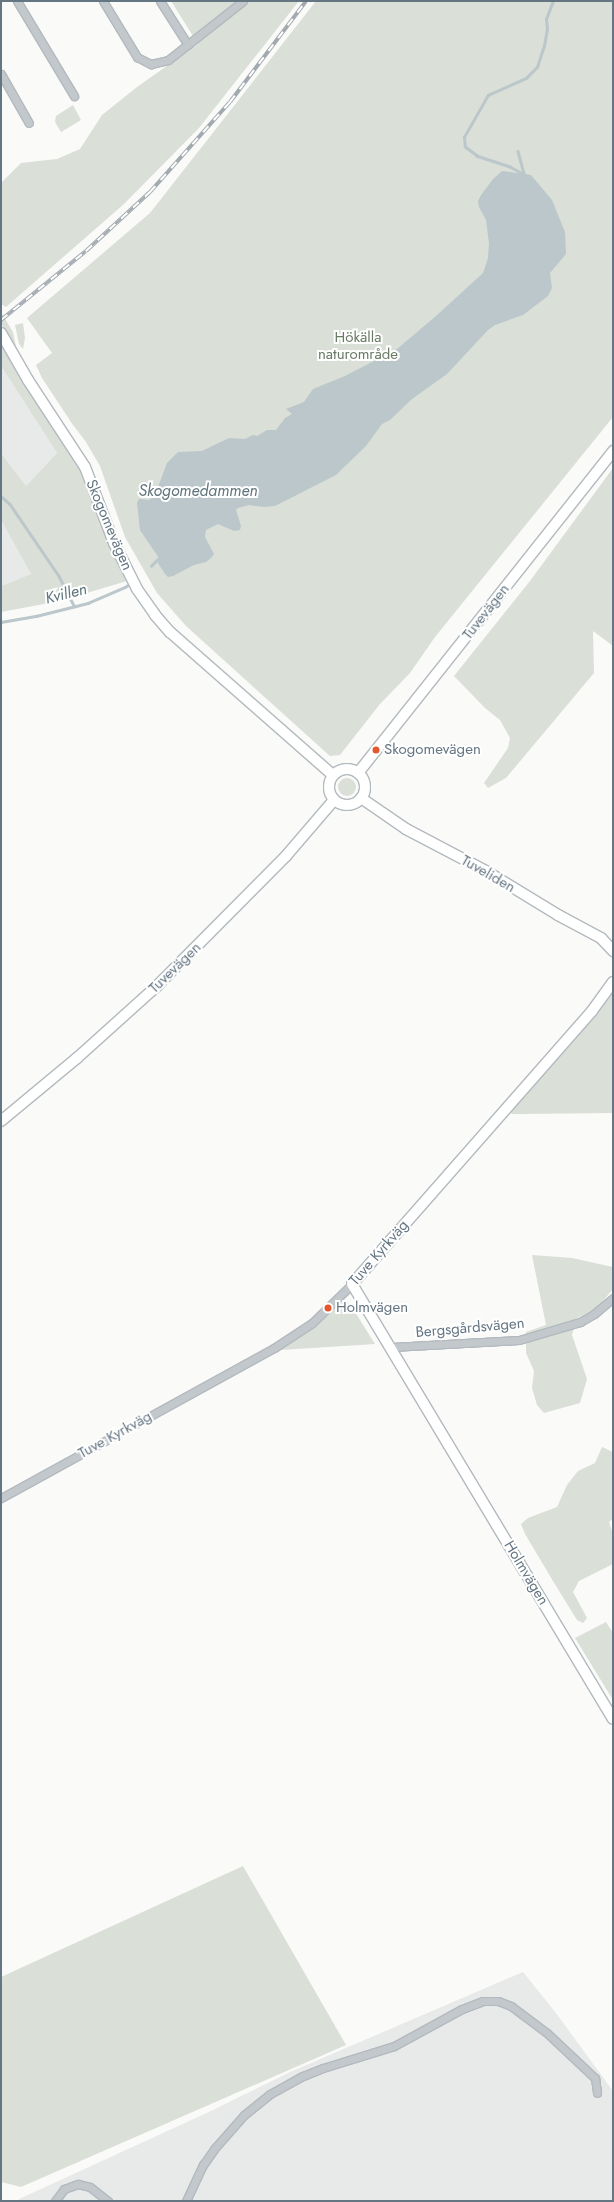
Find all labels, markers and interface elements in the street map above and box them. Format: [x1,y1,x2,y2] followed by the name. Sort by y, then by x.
[318,328,398,363] park label: Hökälla naturområde
[82,477,136,573] street label: Skogomevägen
[138,481,258,501] water label: Skogomedammen
[43,580,89,608] water label: Kvillen
[459,581,513,643] street label: Tuvevägen
[384,741,481,759] place label: Skogomevägen
[371,745,381,755] marker: Skogomevägen
[458,851,518,897] street label: Tuveliden
[145,939,205,997] street label: Tuvevägen
[346,1217,412,1289] street label: Tuve Kyrkväg
[336,1299,408,1317] place label: Holmvägen
[323,1303,333,1313] marker: Holmvägen
[415,1314,525,1342] street label: Bergsgårdsvägen
[75,1408,155,1462] street label: Tuve Kyrkväg
[500,1538,552,1608] street label: Holmvägen

